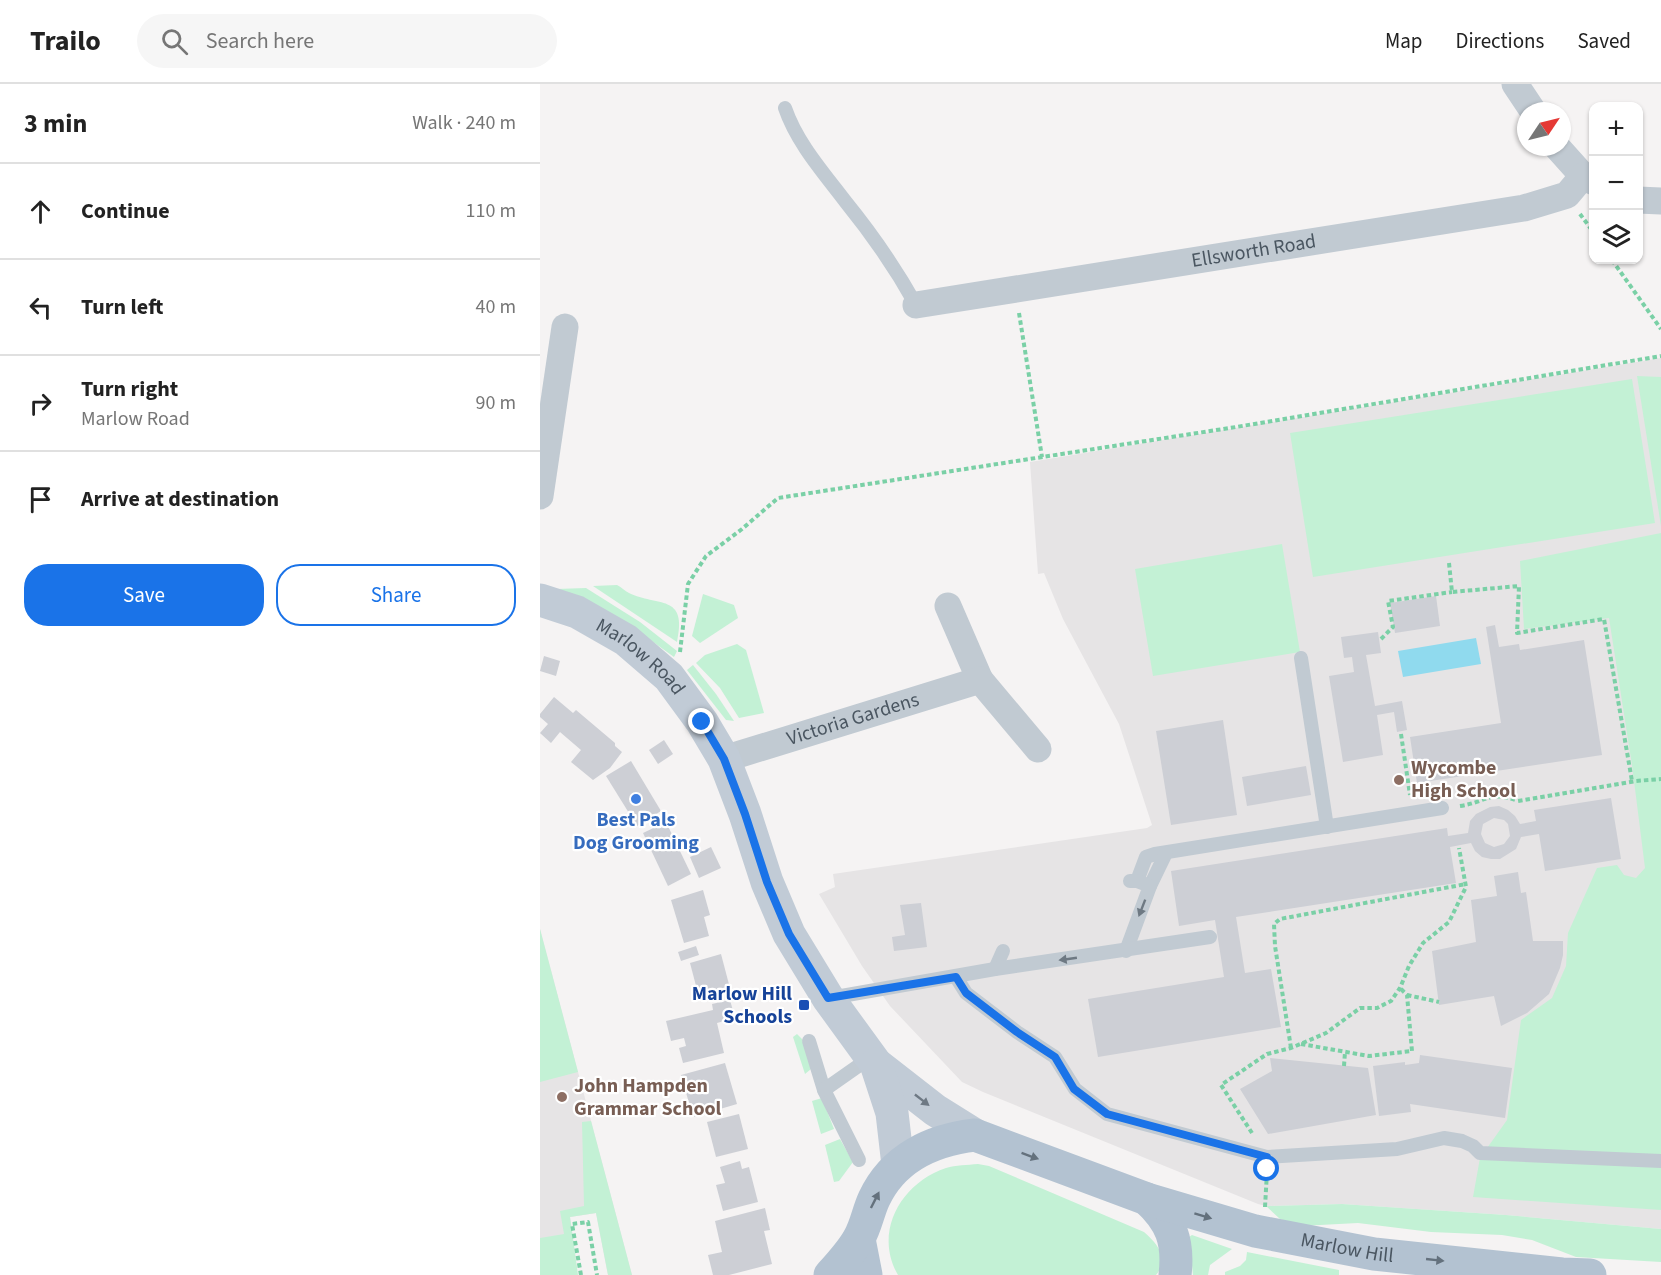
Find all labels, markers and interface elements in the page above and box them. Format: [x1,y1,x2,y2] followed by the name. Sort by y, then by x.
[137,14,557,68] search box
[30,21,101,61] text: Trailo
[158,25,191,58] icon: search
[206,25,314,57] text: Search here
[1385,26,1423,56] text: Map
[1456,26,1544,56] text: Directions
[1577,26,1631,56] text: Saved
[1517,102,1571,156] north arrow
[1589,102,1643,264] map controls
[1589,102,1643,156] button: +
[24,105,87,142] text: 3 min
[412,109,516,137] text: Walk · 240 m
[1589,156,1643,210] button: −
[24,195,57,228] icon: ahead
[81,195,170,227] text: Continue
[466,197,516,225] text: 110 m
[1589,210,1643,264] button: layers
[1189,227,1318,275] street label: Ellsworth Road
[24,291,57,324] icon: left
[81,291,163,323] text: Turn left
[476,293,516,321] text: 40 m
[81,373,178,405] text: Turn right
[24,387,57,420] icon: right
[476,389,516,417] text: 90 m
[81,405,190,433] text: Marlow Road
[24,483,57,516] icon: arrive
[81,483,279,515] text: Arrive at destination
[24,564,264,626] button: Save
[276,564,516,626] button: Share
[591,612,692,701] street label: Marlow Road
[783,686,923,753] street label: Victoria Gardens
[688,708,714,734] route end
[1411,754,1516,805] place label: Wycombe High School
[1392,773,1406,787] marker: Wycombe High School
[629,792,643,806] marker: Best Pals Dog Grooming
[573,806,699,857] place label: Best Pals Dog Grooming
[1137,900,1147,918] one-way arrow
[1058,955,1077,964] one-way arrow
[692,980,792,1031] place label: Marlow Hill Schools
[797,998,811,1012] marker: Marlow Hill Schools
[574,1072,722,1123] place label: John Hampden Grammar School
[555,1090,569,1104] marker: John Hampden Grammar School
[914,1093,930,1106] one-way arrow
[1021,1151,1039,1161] one-way arrow
[1253,1155,1279,1181] route start
[870,1191,879,1208] one-way arrow
[1194,1212,1212,1221] one-way arrow
[1298,1226,1395,1270] street label: Marlow Hill
[1426,1255,1445,1265] one-way arrow

